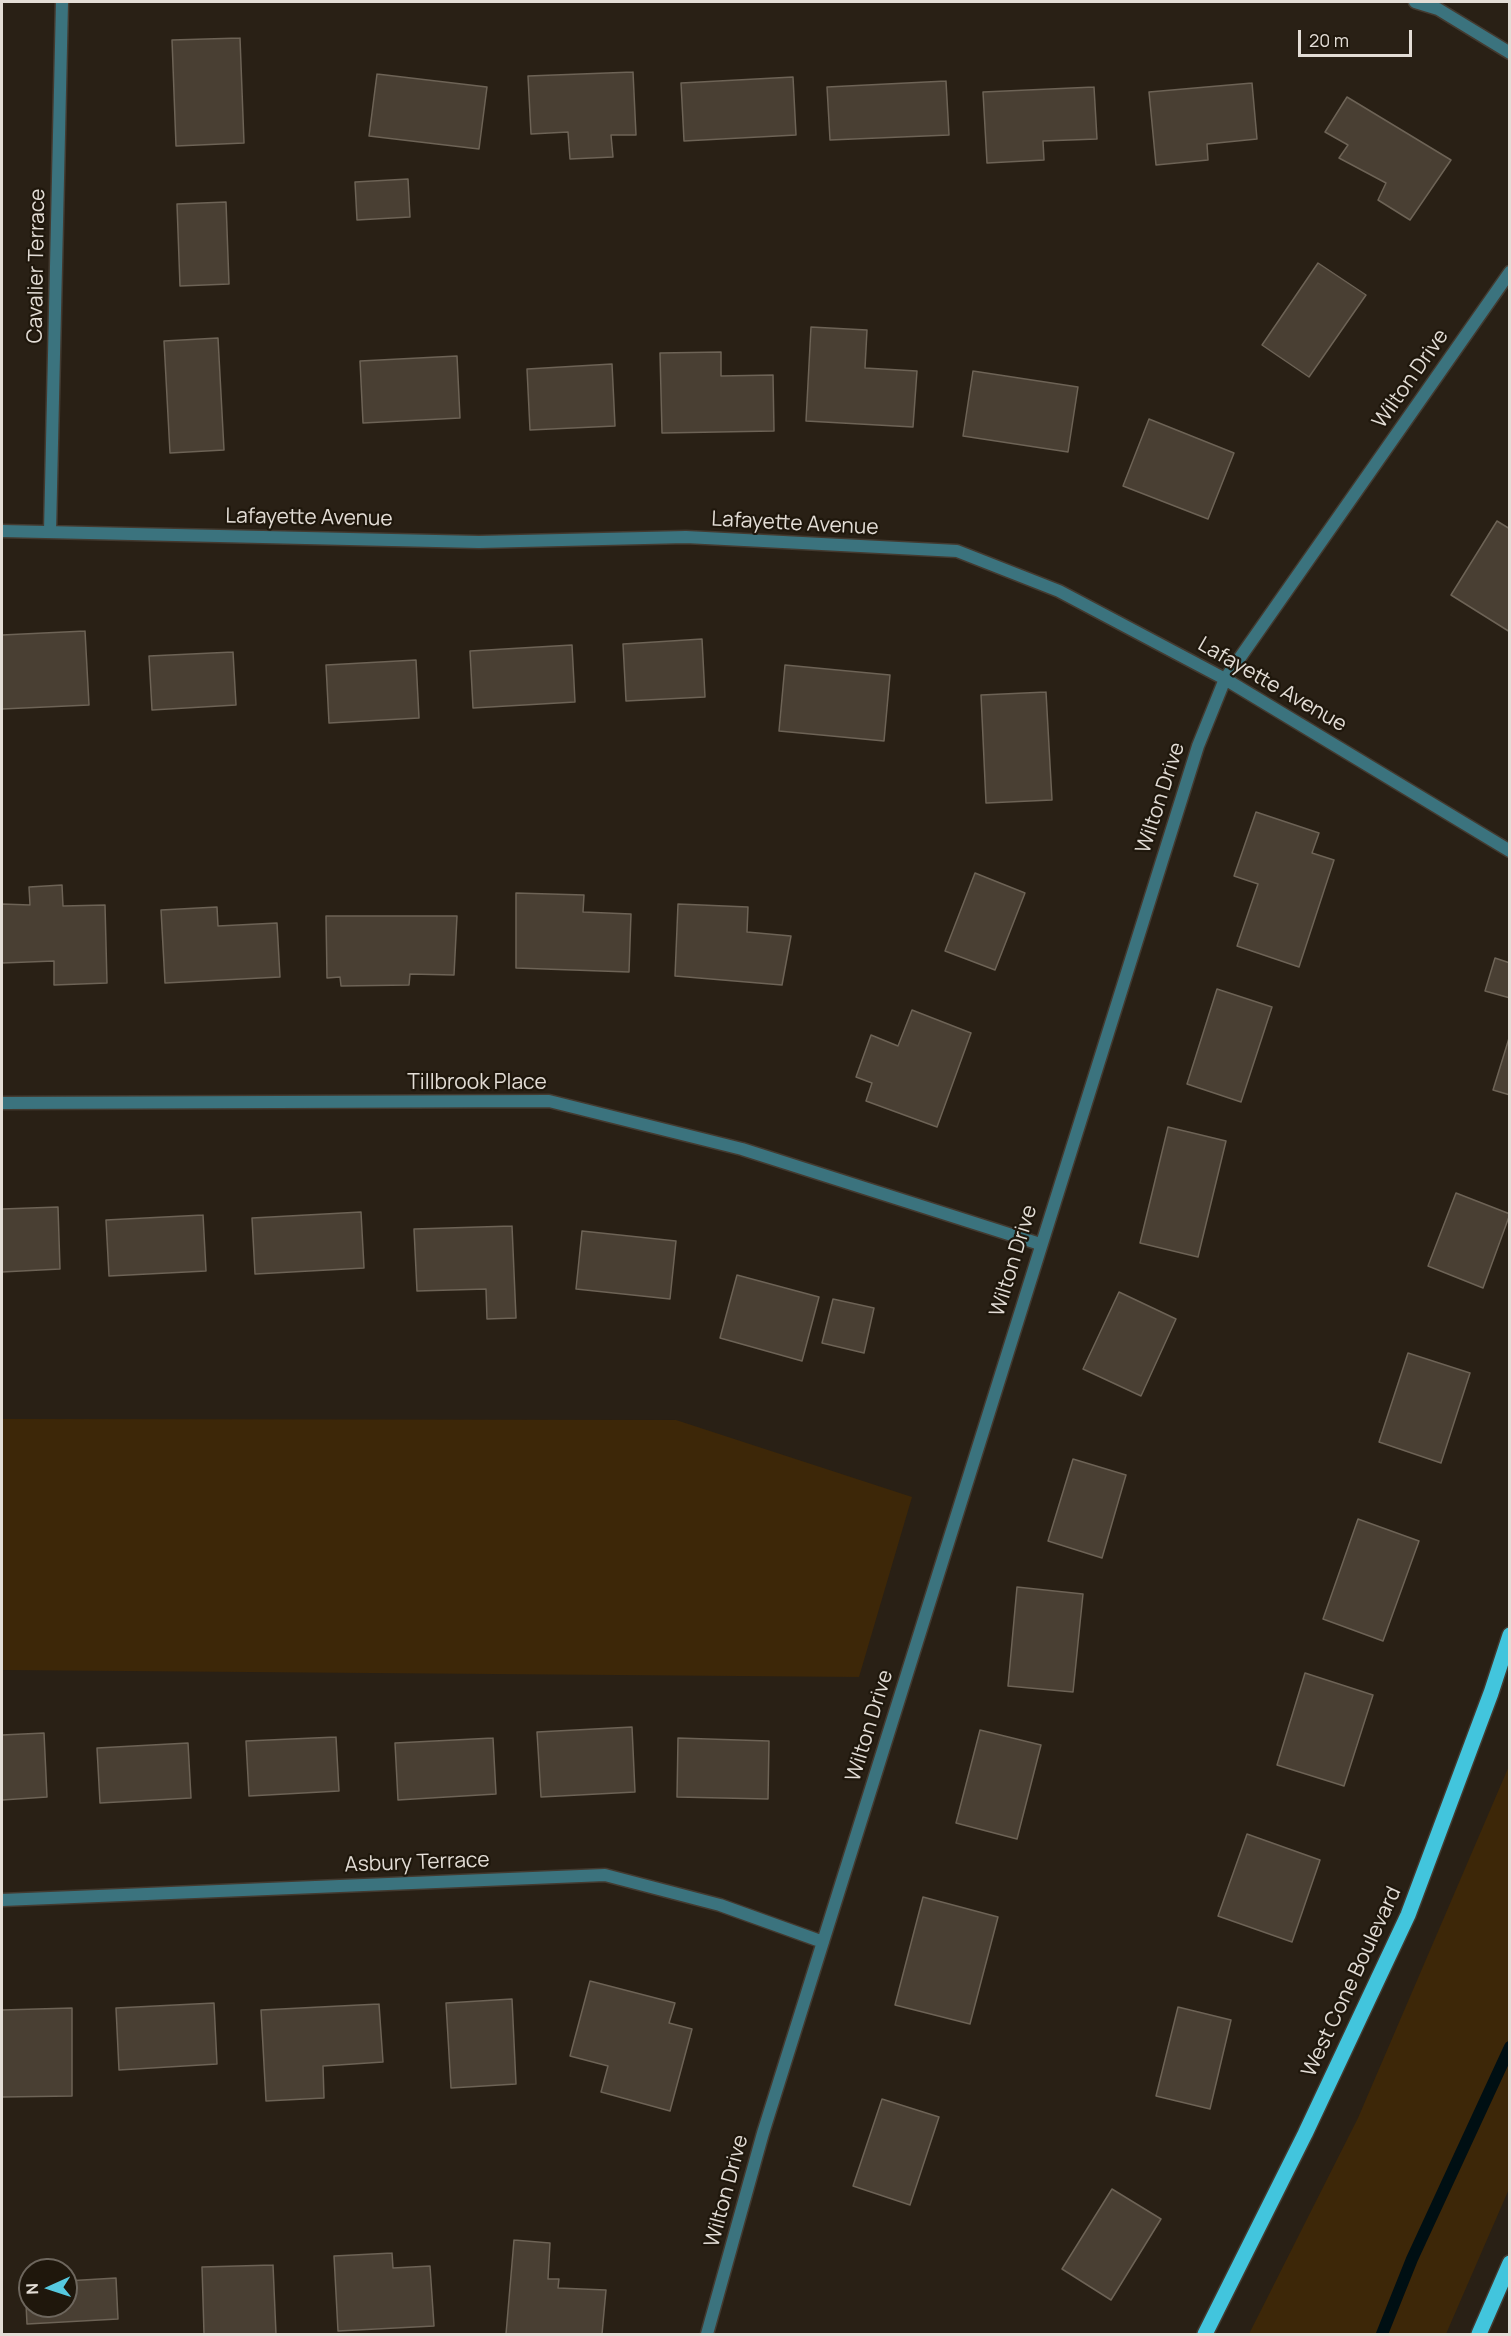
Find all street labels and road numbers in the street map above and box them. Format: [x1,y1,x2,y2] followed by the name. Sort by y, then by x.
[23,188,51,344] street label: Cavalier Terrace
[1368,325,1454,433] street label: Wilton Drive
[225,504,393,532] street label: Lafayette Avenue
[711,507,879,541] street label: Lafayette Avenue
[1193,632,1351,738] street label: Lafayette Avenue
[1131,739,1191,857] street label: Wilton Drive
[407,1070,547,1096] street label: Tillbrook Place
[985,1202,1043,1320] street label: Wilton Drive
[841,1667,899,1785] street label: Wilton Drive
[344,1848,490,1878] street label: Asbury Terrace
[1297,1883,1407,2081] street label: West Cone Boulevard
[700,2132,754,2250] street label: Wilton Drive

